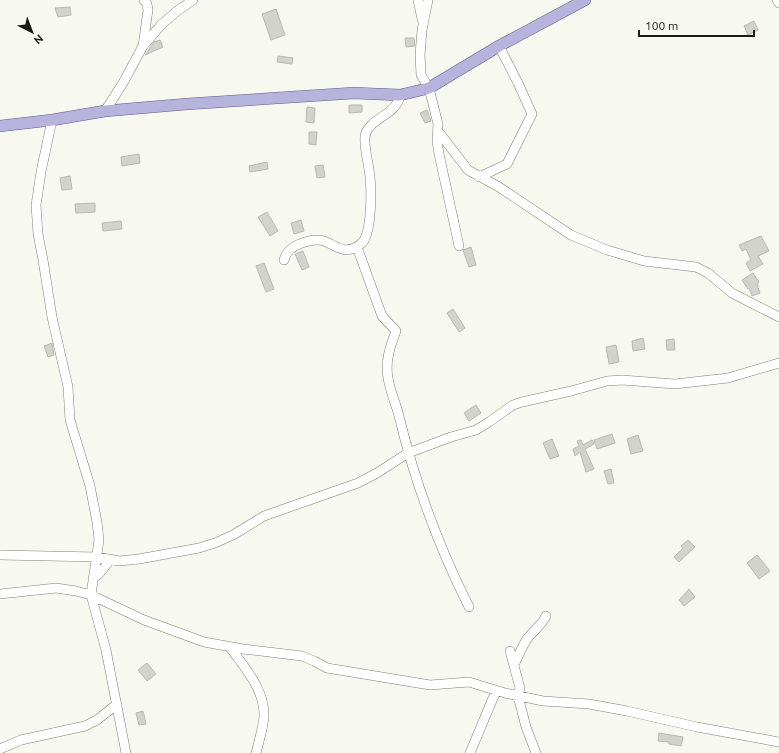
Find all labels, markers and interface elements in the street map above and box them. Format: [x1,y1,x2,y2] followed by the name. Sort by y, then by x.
[12,12,52,52] north arrow
[639,12,754,38] scale bar
[645,19,678,32] text: 100 m
[32,32,46,47] text: N

